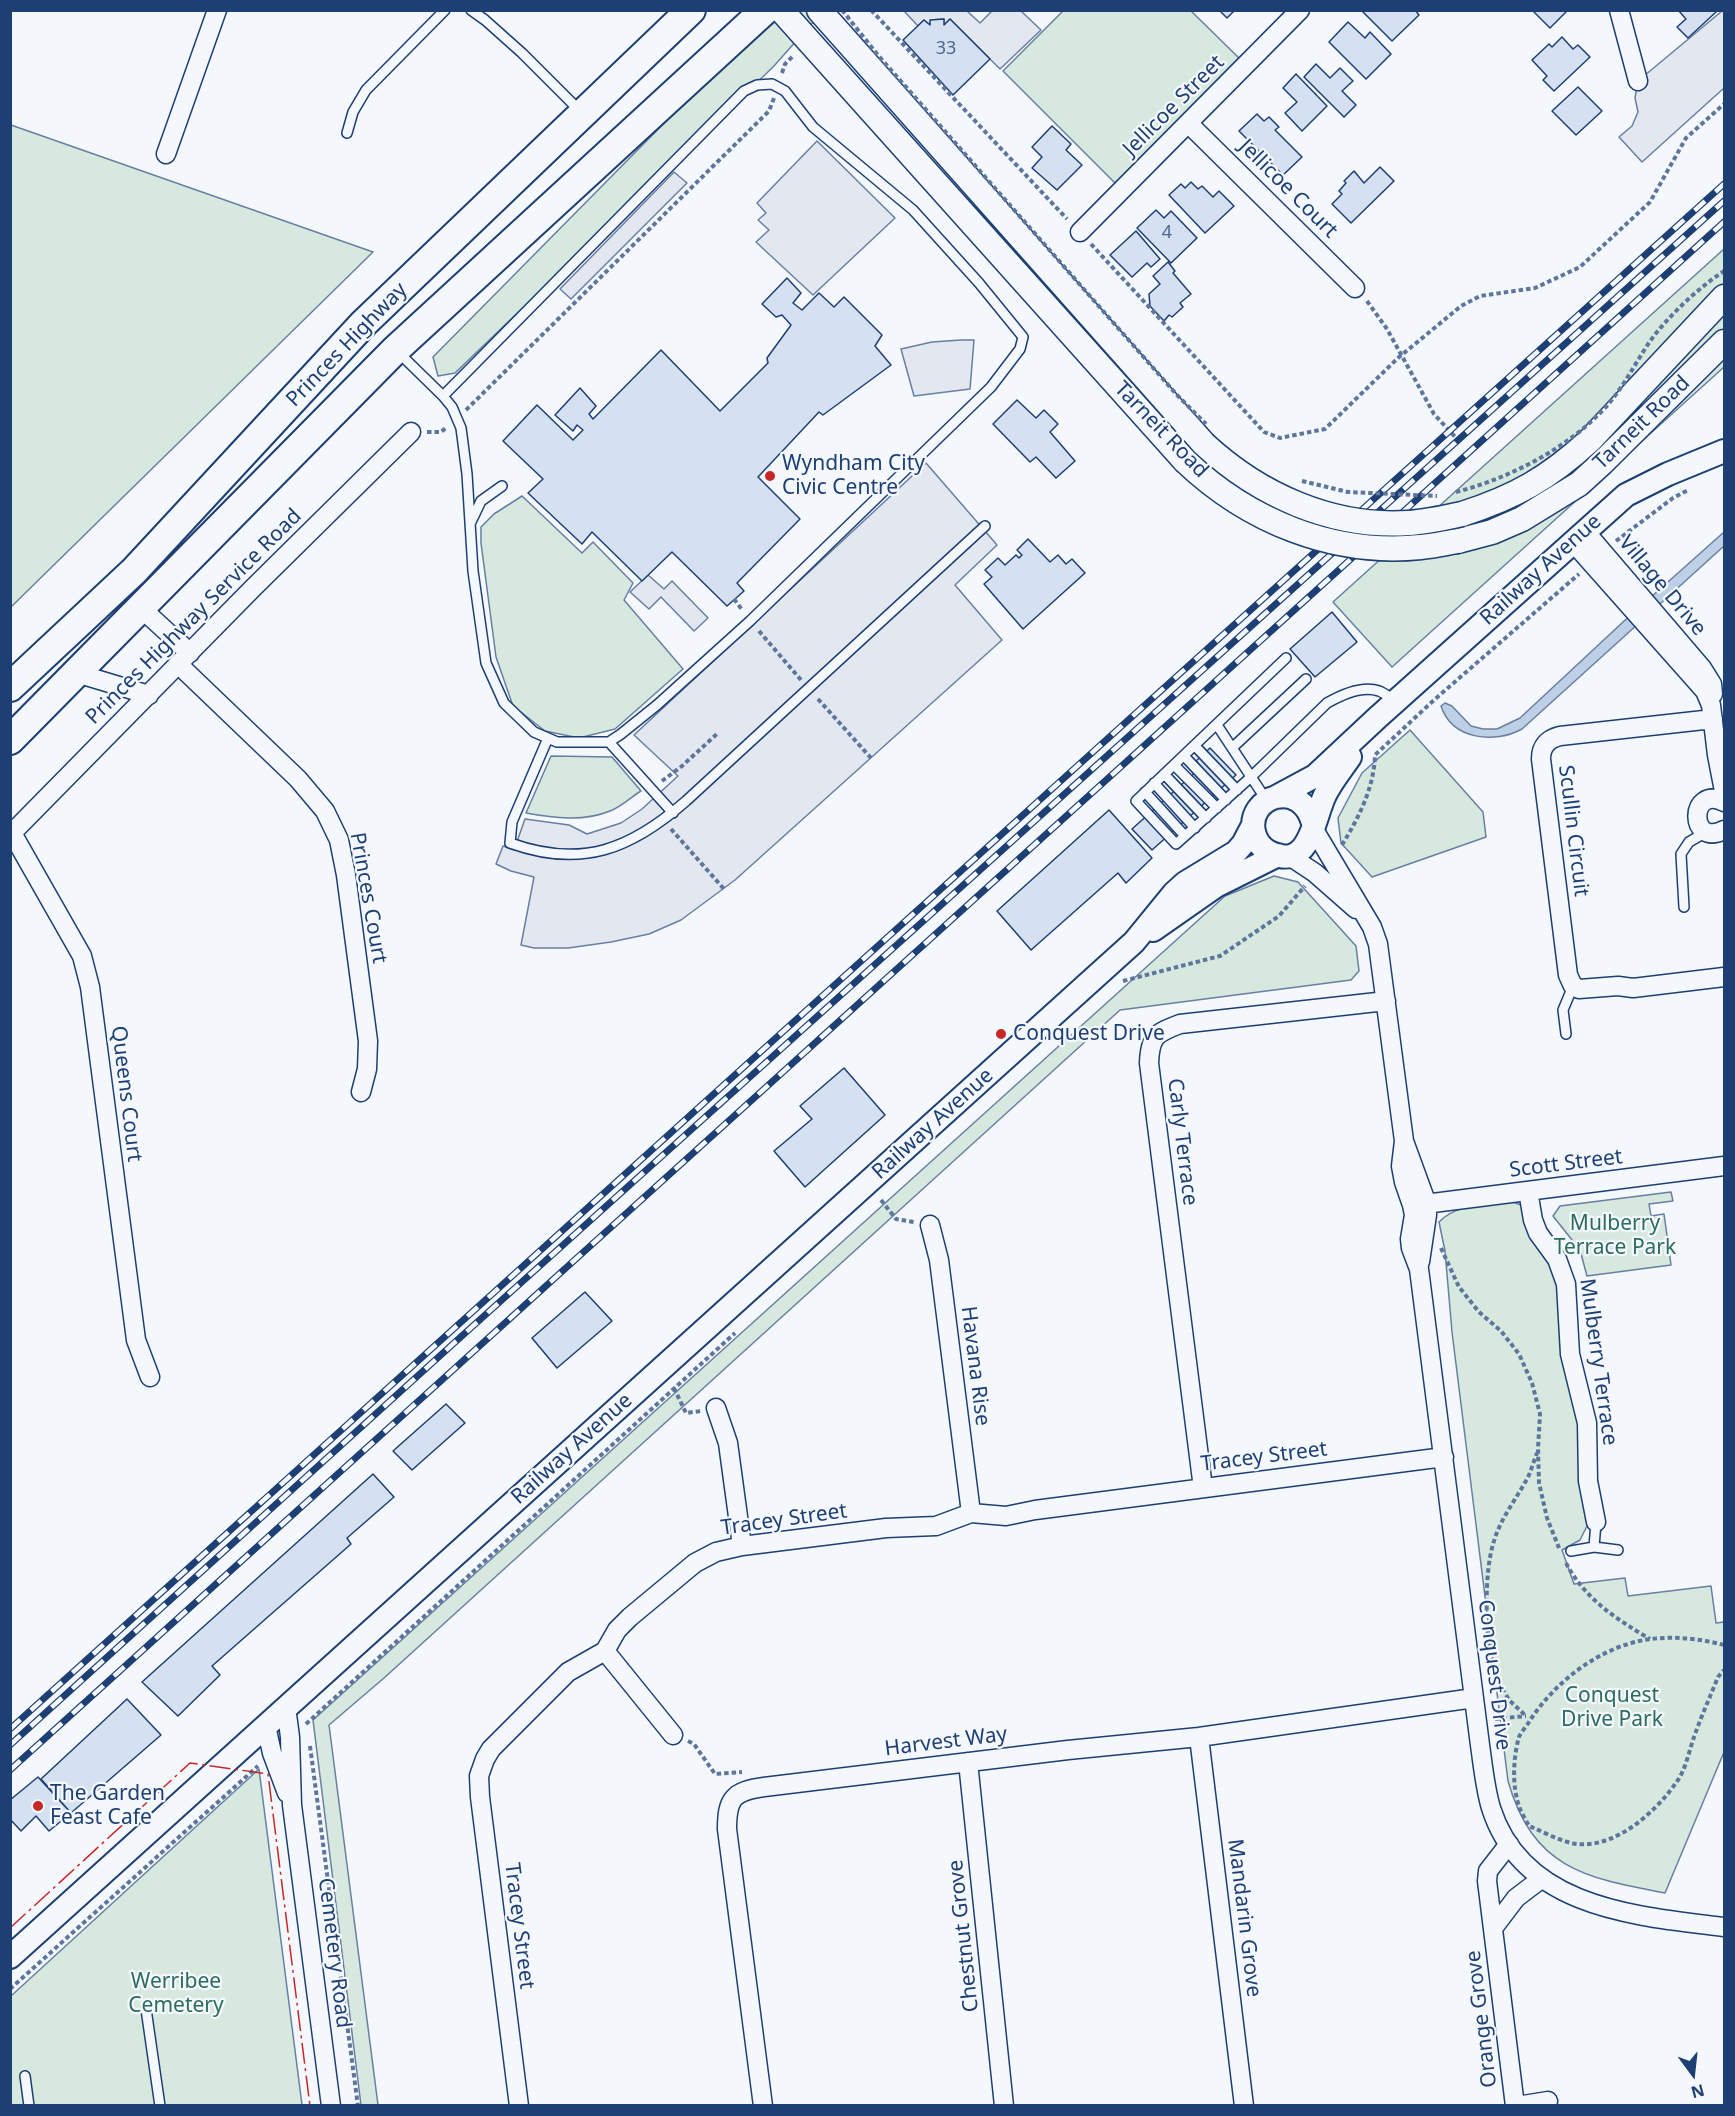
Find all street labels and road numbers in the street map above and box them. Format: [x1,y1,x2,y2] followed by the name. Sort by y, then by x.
[1118,50,1230,162] street label: Jellicoe Street
[1233,134,1343,244] street label: Jellicoe Court
[281,278,413,412] street label: Princes Highway
[1589,371,1695,475] street label: Tarneit Road
[1109,377,1213,483] street label: Tarneit Road
[81,504,307,730] street label: Princes Highway Service Road
[1475,509,1607,631] street label: Railway Avenue
[1613,531,1711,641] street label: Village Drive
[1552,764,1594,898] street label: Scullin Circuit
[344,831,392,965] street label: Princes Court
[105,1025,147,1163] street label: Queens Court
[867,1063,999,1185] street label: Railway Avenue
[1162,1077,1202,1207] street label: Carly Terrace
[1508,1145,1624,1183] street label: Scott Street
[1574,1277,1622,1447] street label: Mulberry Terrace
[955,1305,995,1427] street label: Havana Rise
[506,1388,638,1510] street label: Railway Avenue
[1199,1437,1329,1477] street label: Tracey Street
[719,1499,849,1541] street label: Tracey Street
[1472,1598,1516,1752] street label: Conquest Drive
[883,1722,1009,1762] street label: Harvest Way
[1222,1837,1266,1999] street label: Mandarin Grove
[943,1859,985,2013] street label: Chestnut Grove
[499,1861,539,1991] street label: Tracey Street
[312,1876,356,2030] street label: Cemetery Road
[1461,1949,1503,2089] street label: Orange Grove

